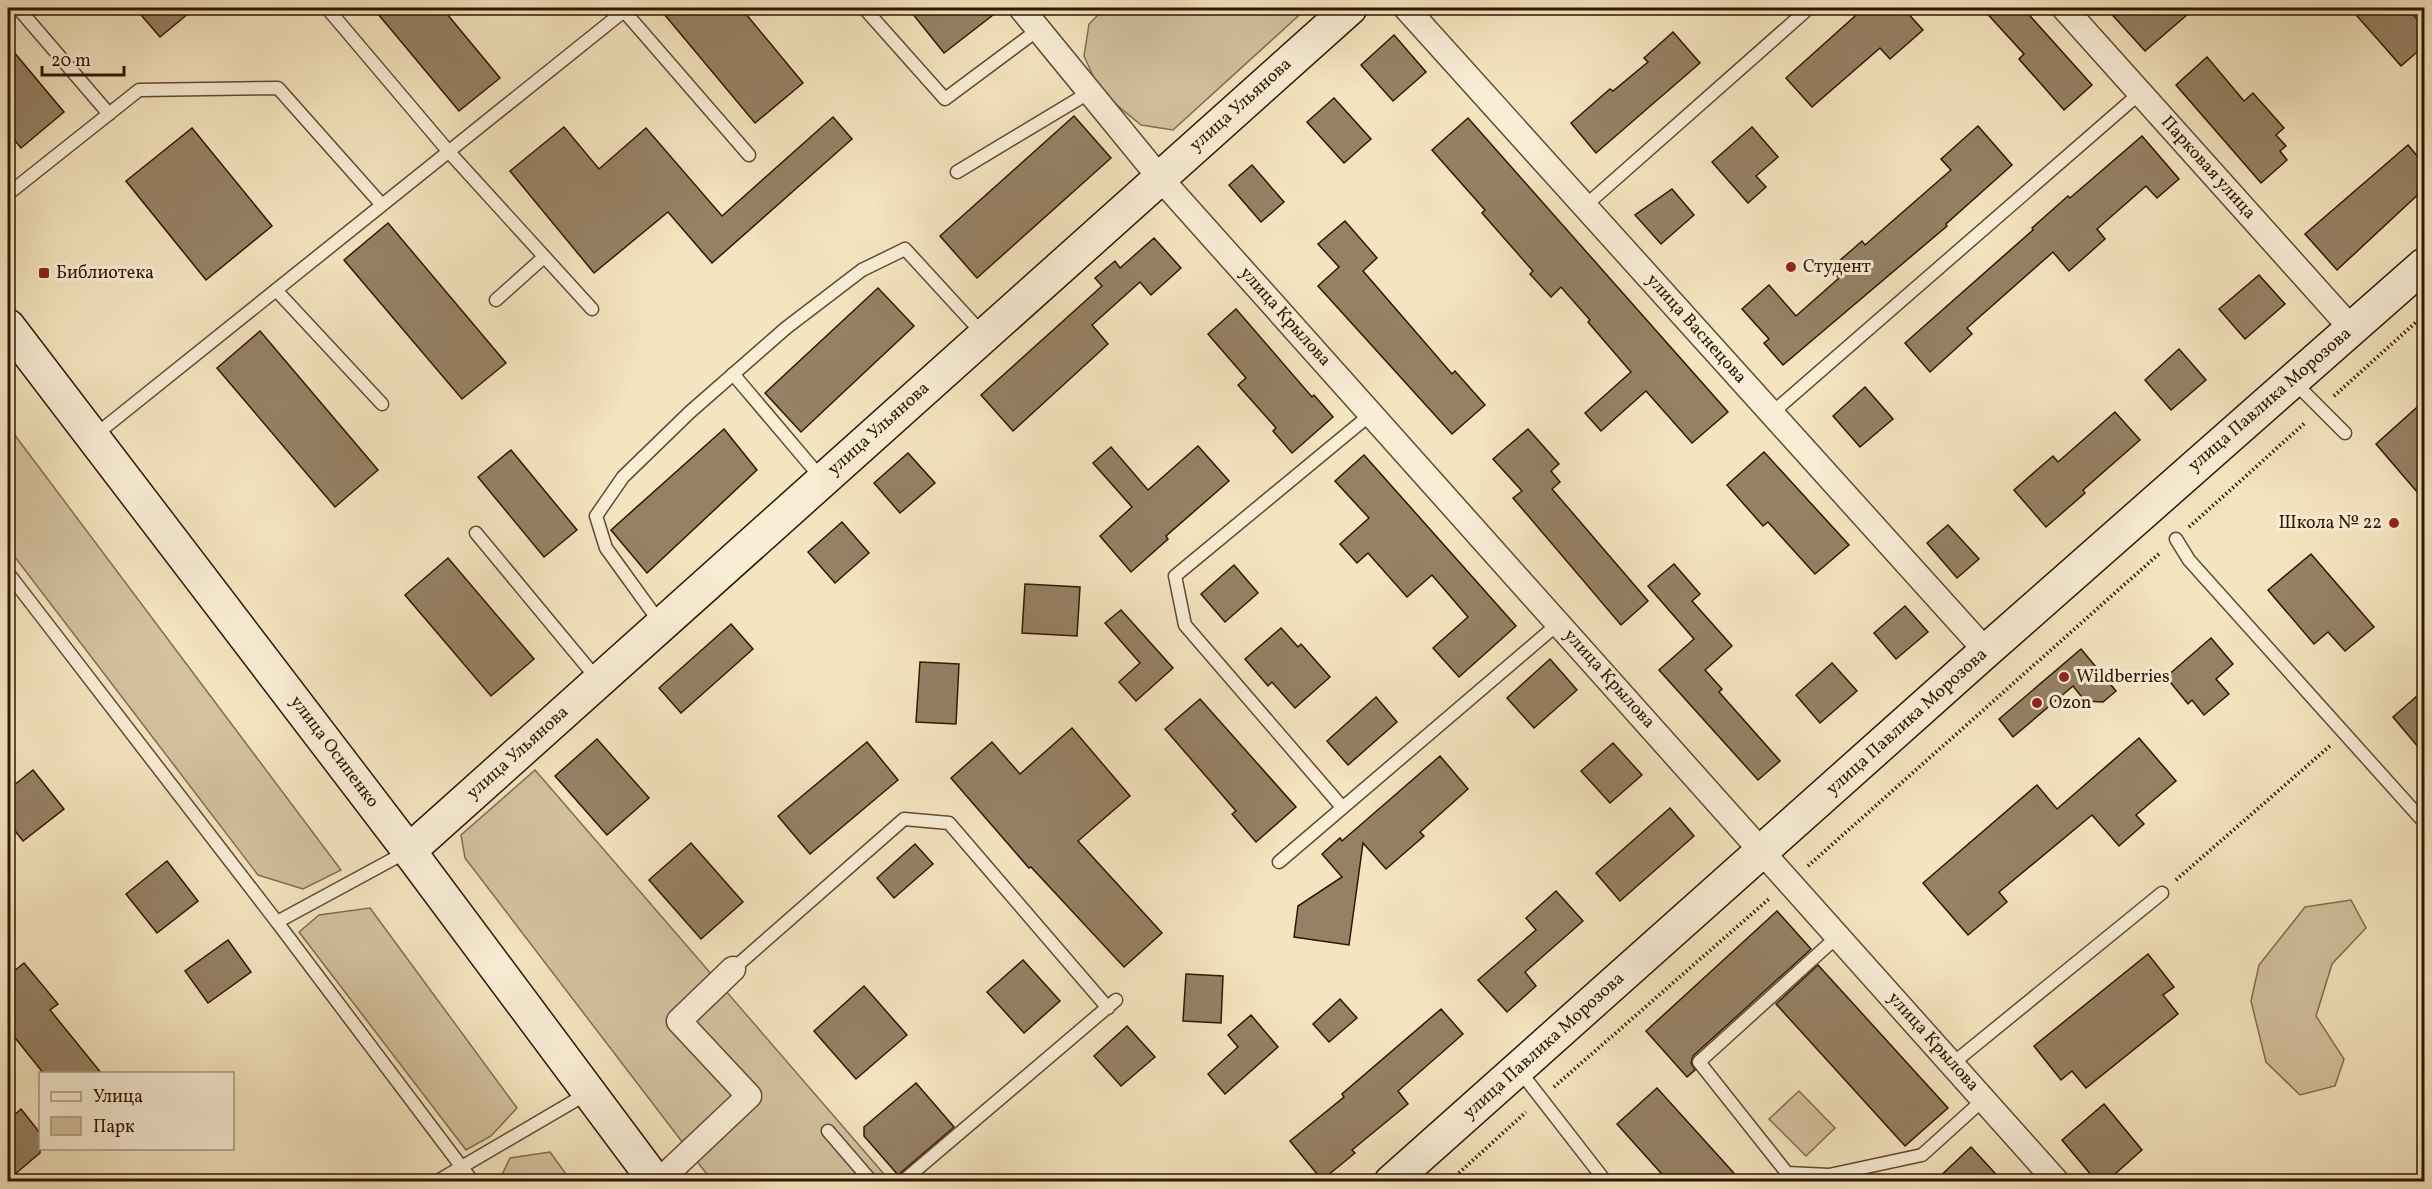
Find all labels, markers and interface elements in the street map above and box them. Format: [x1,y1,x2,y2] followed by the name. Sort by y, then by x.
[42,39,124,77] scale bar
[51,49,91,74] text: 20 m
[1184,52,1298,158] street label: улица Ульянова
[2155,111,2261,225] street label: Парковая улица
[1803,255,1871,280] place label: Студент
[1784,260,1798,274] marker: Студент
[56,261,154,286] place label: Библиотека
[1233,262,1337,372] street label: улица Крылова
[37,266,51,280] marker: Библиотека
[1640,269,1752,390] street label: улица Васнецова
[2183,322,2357,478] street label: улица Павлика Морозова
[822,376,936,482] street label: улица Ульянова
[2279,511,2382,536] place label: Школа № 22
[2387,516,2401,530] marker: Школа № 22
[1557,624,1661,734] street label: улица Крылова
[1821,643,1993,801] street label: улица Павлика Морозова
[2076,665,2170,690] place label: Wildberries
[2057,670,2071,684] marker: Wildberries
[283,691,385,813] street label: улица Осипенко
[2049,691,2092,716] place label: Ozon
[2030,696,2044,710] marker: Ozon
[461,700,575,806] street label: улица Ульянова
[1458,967,1630,1125] street label: улица Павлика Морозова
[1881,987,1985,1097] street label: улица Крылова
[39,1072,234,1150] legend
[93,1085,143,1110] text: Улица
[93,1115,135,1140] text: Парк

